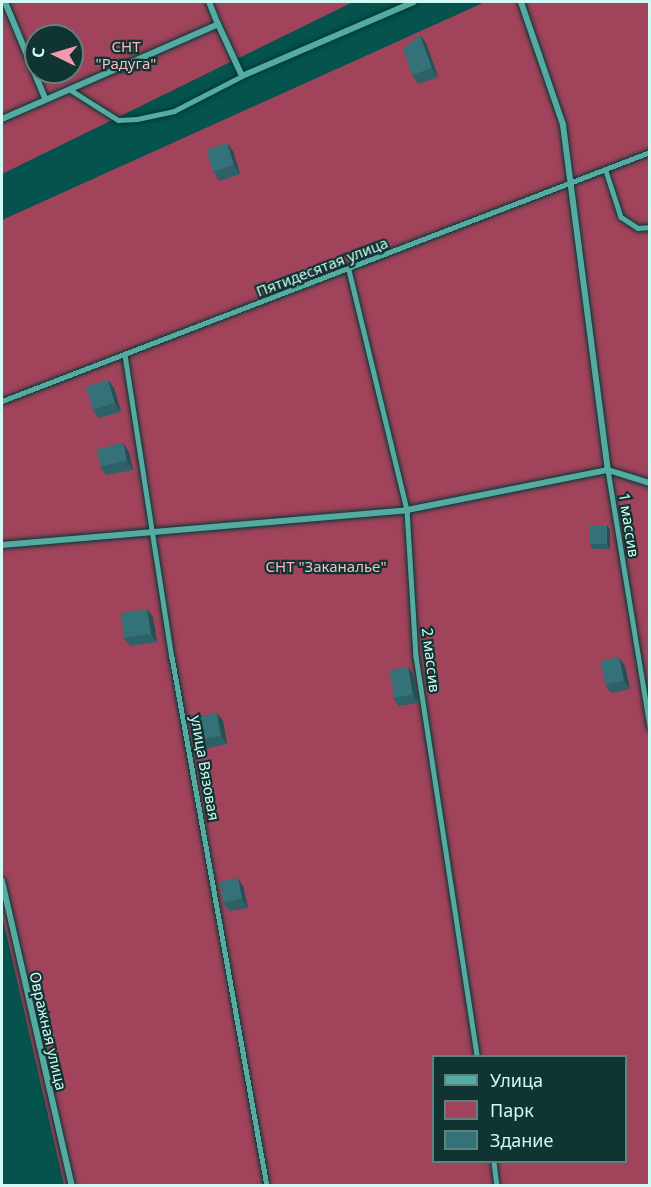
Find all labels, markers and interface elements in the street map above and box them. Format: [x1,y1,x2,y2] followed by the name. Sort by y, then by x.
[24,24,84,84] north arrow
[96,37,156,72] park label: СНТ "Радуга"
[27,47,49,59] text: С
[254,234,390,300] street label: Пятидесятая улица
[615,492,643,558] street label: 1 массив
[265,558,387,576] park label: СНТ "Заканалье"
[418,627,444,693] street label: 2 массив
[187,714,223,822] street label: улица Вязовая
[26,970,70,1092] street label: Овражная улица
[432,1055,627,1163] legend
[490,1068,543,1092] text: Улица
[490,1098,534,1122] text: Парк
[490,1128,553,1152] text: Здание

